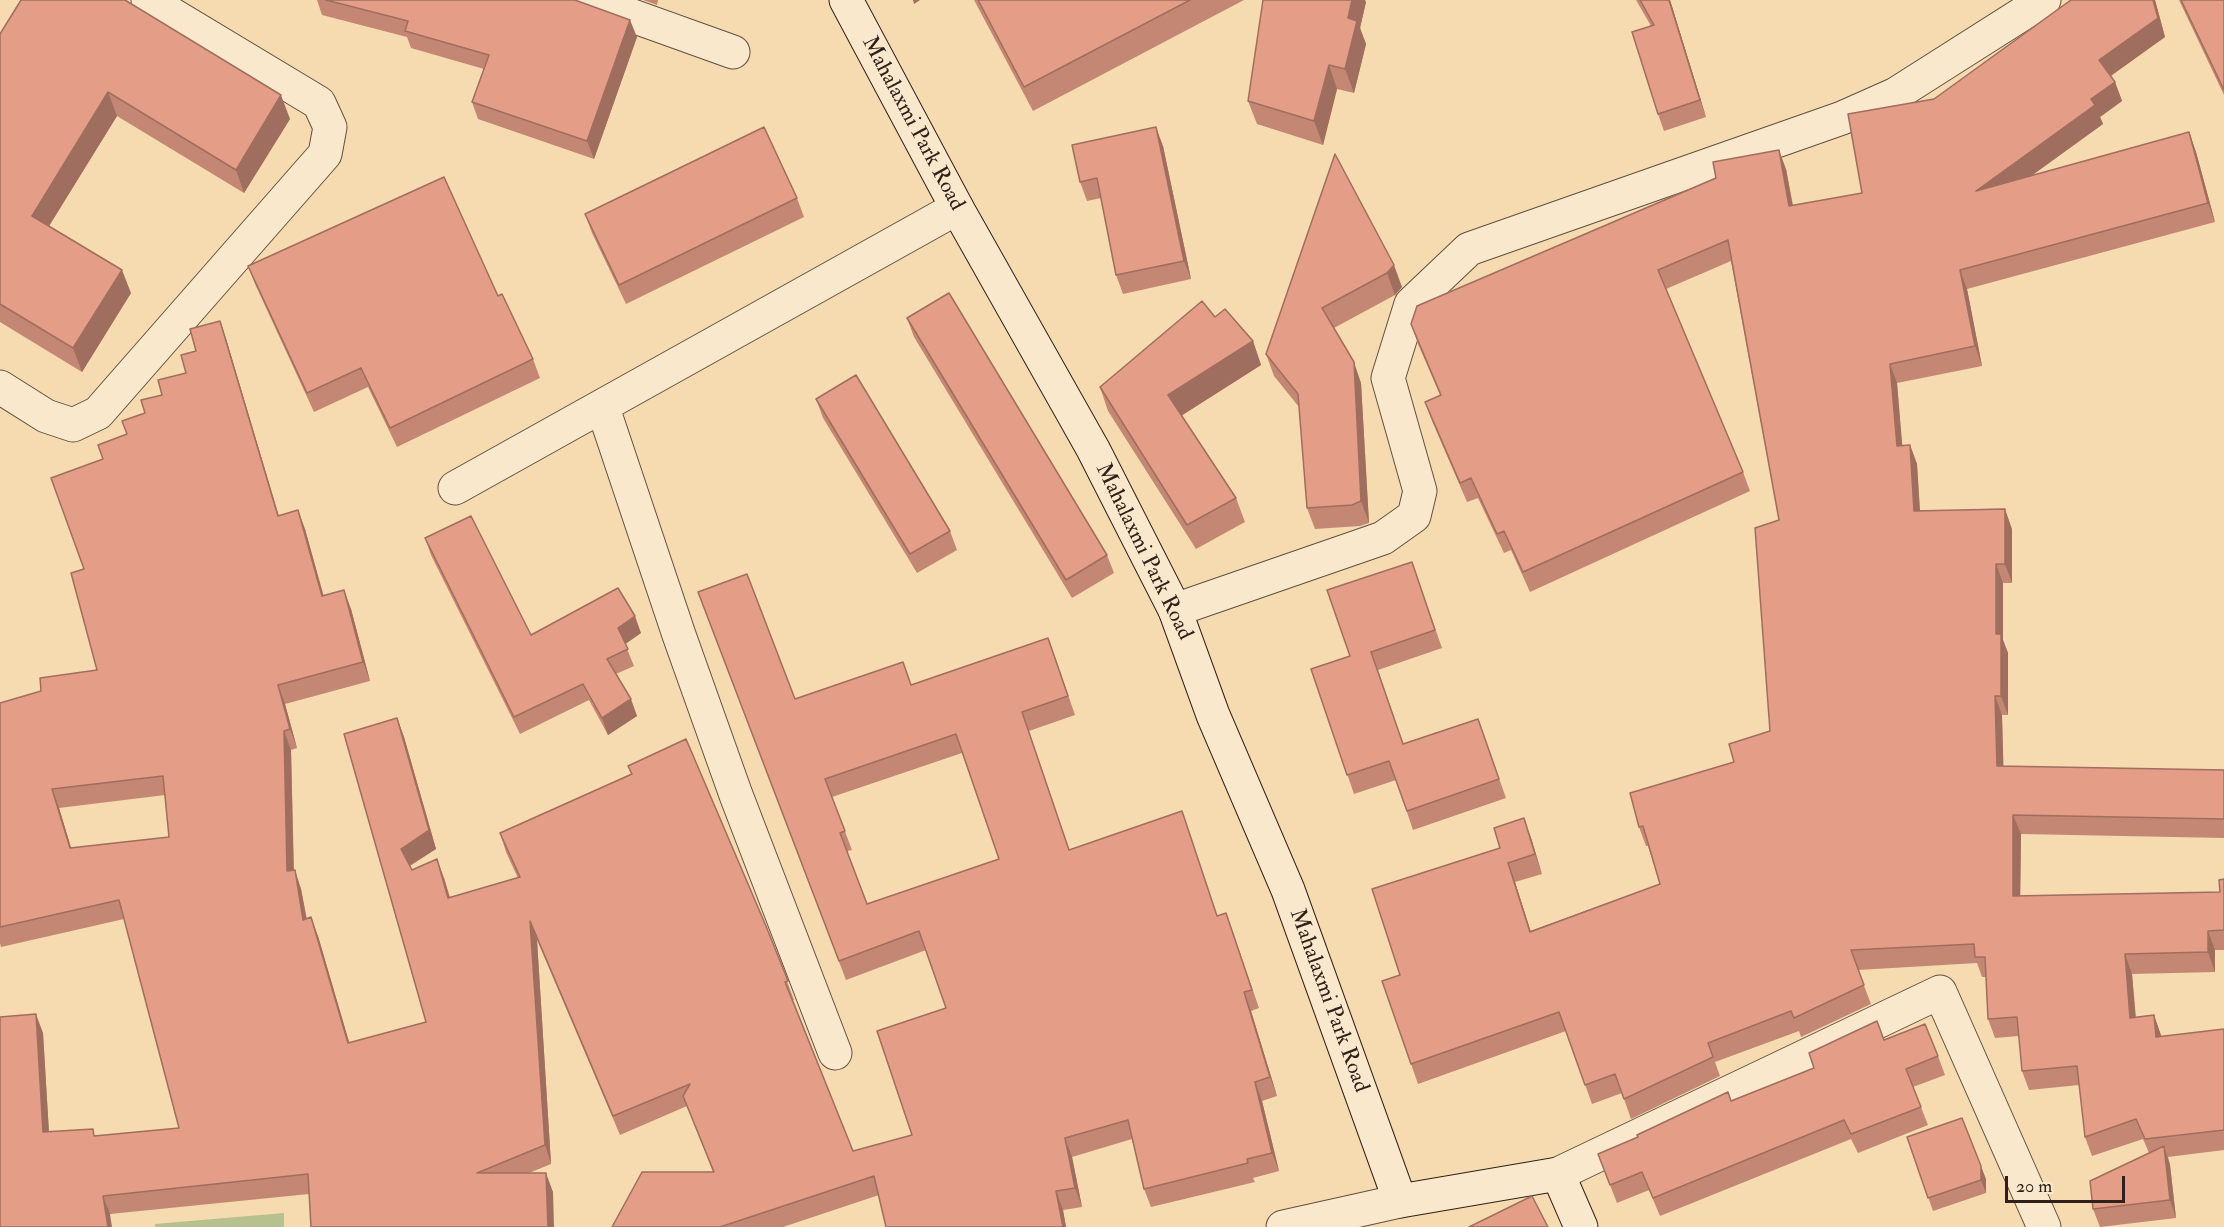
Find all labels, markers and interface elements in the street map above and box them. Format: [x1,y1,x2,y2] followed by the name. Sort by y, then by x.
[855,32,969,216] street label: Mahalaxmi Park Road
[1089,459,1197,645] street label: Mahalaxmi Park Road
[1283,906,1373,1096] street label: Mahalaxmi Park Road
[2008,1164,2128,1202] scale bar
[2016,1175,2052,1198] text: 20 m

